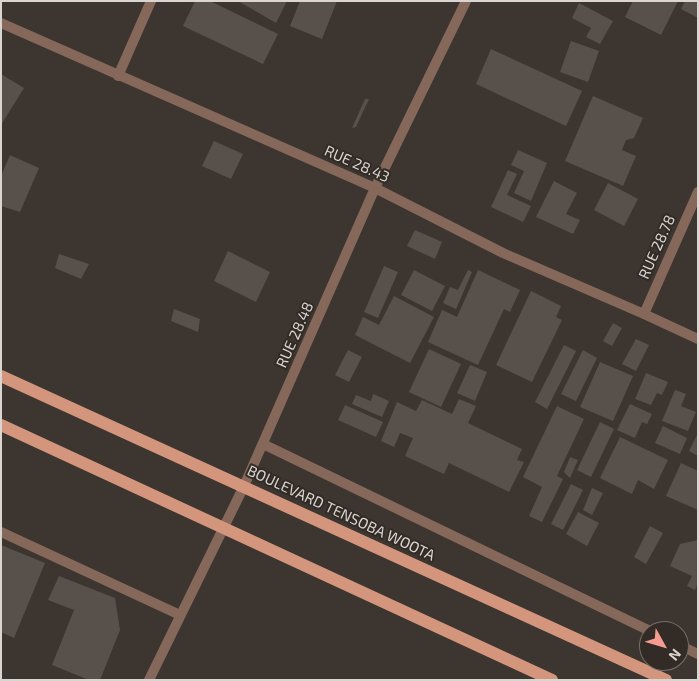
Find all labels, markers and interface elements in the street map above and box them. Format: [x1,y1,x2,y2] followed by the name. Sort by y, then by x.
[322,142,392,186] street label: RUE 28.43
[635,212,679,282] street label: RUE 28.78
[273,299,317,371] street label: RUE 28.48
[244,461,438,565] street label: BOULEVARD TENSOBA WOOTA
[639,621,689,671] north arrow
[665,646,685,664] text: N

